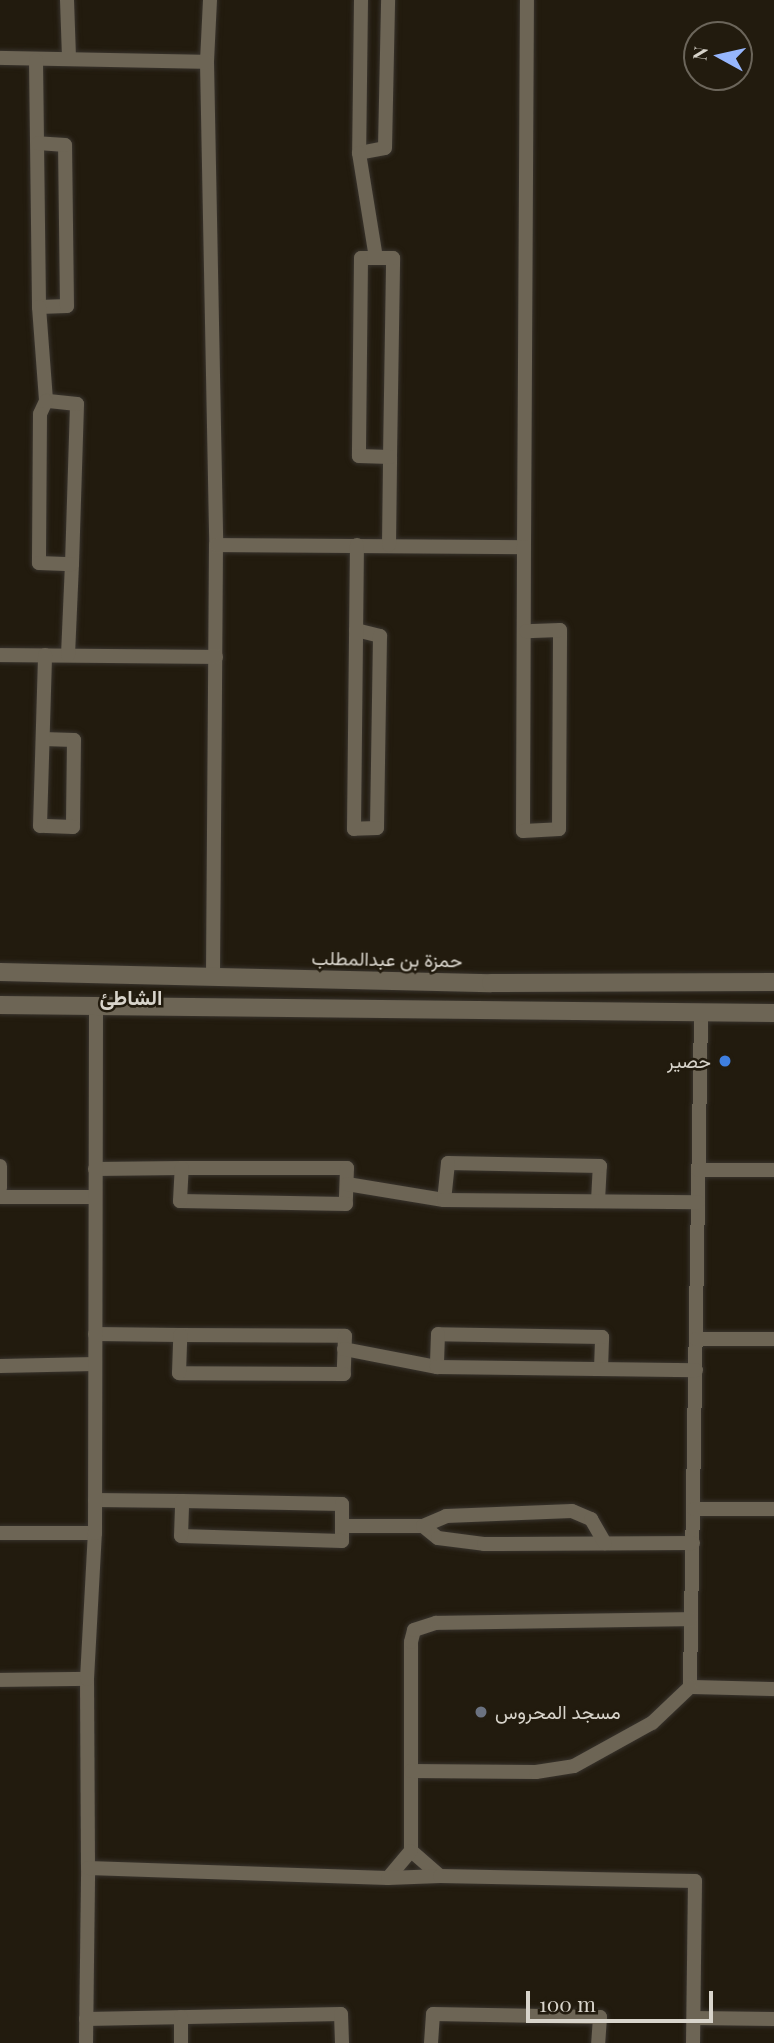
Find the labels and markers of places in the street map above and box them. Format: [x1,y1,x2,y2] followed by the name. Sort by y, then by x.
[667,1050,711,1072] place label: حصير
[717,1053,733,1069] marker: حصير
[495,1701,621,1723] place label: مسجد المحروس
[473,1704,489,1720] marker: مسجد المحروس

